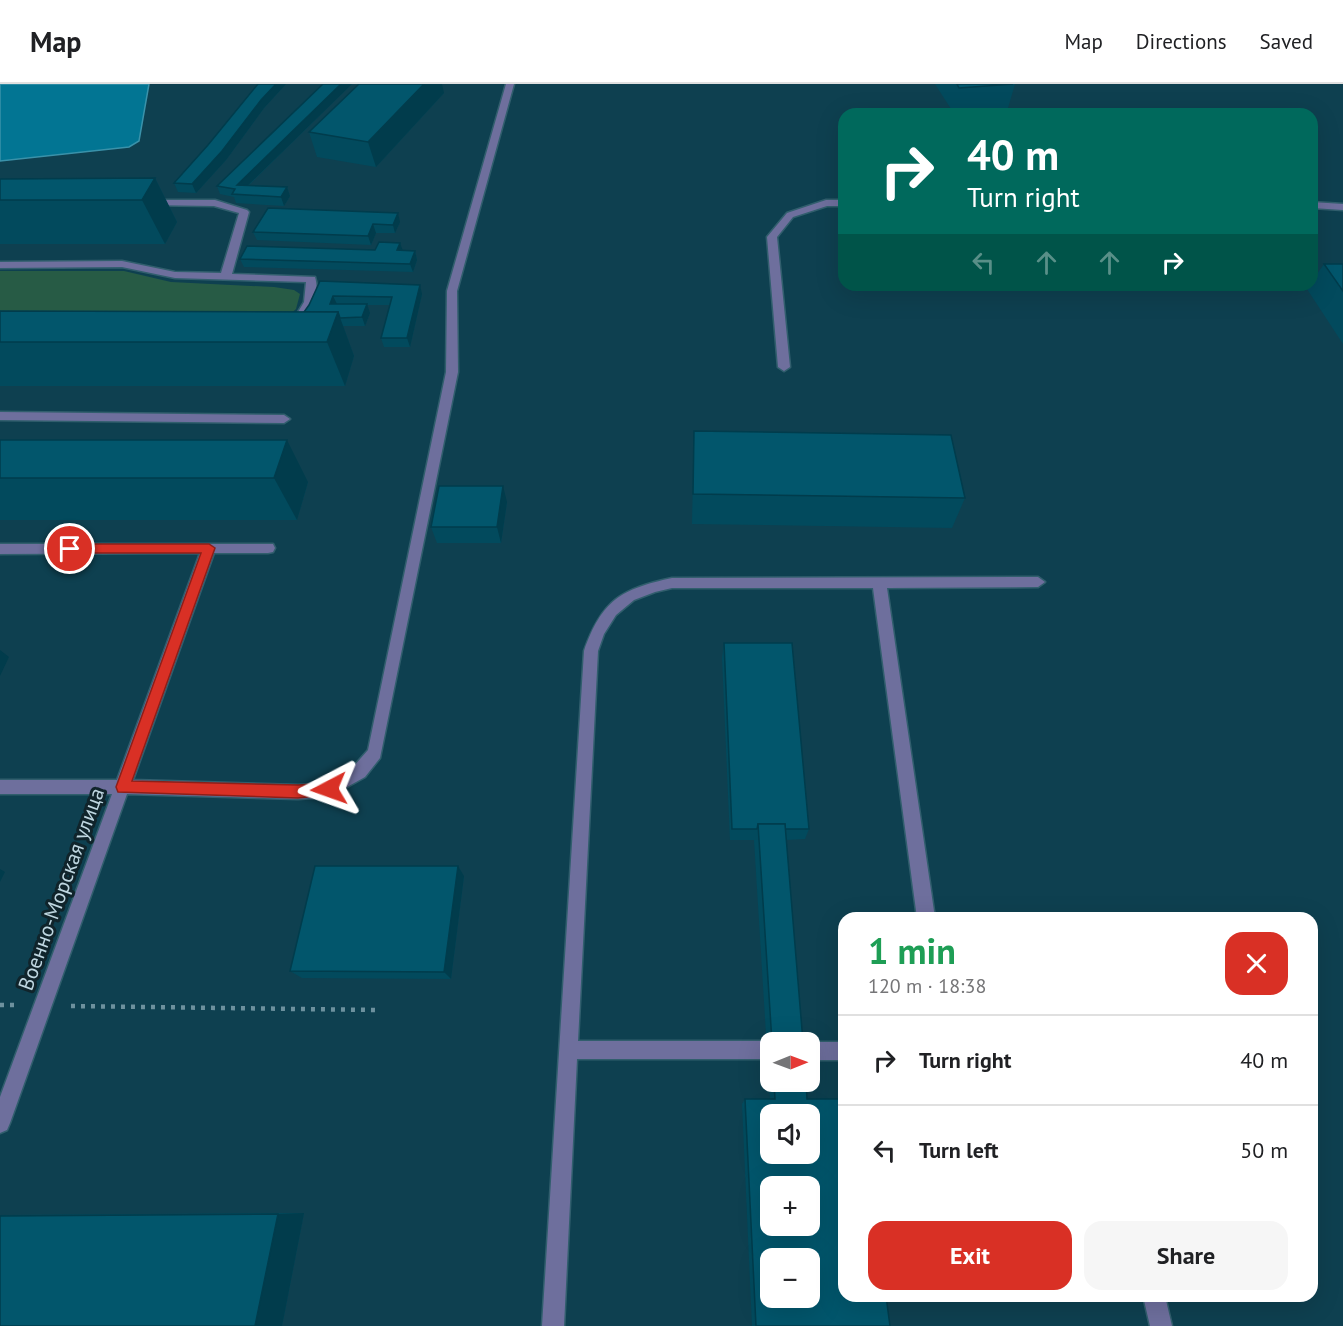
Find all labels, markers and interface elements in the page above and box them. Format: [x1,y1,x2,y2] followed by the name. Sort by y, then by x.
[30,23,81,60] text: Map
[1064,28,1103,55] text: Map
[1136,28,1227,55] text: Directions
[1260,28,1313,55] text: Saved
[967,127,1059,182] text: 40 m
[868,132,946,210] icon: right
[967,180,1080,214] text: Turn right
[967,246,1000,279] icon: left
[1030,246,1063,279] icon: ahead
[1093,246,1126,279] icon: ahead
[1156,246,1189,279] icon: right
[44,523,95,574] pin
[53,532,86,565] icon: arrive
[297,757,361,821] position arrow
[12,784,110,994] street label: Военно-Морская улица
[868,927,956,974] text: 1 min
[1225,932,1288,995] button: close
[868,973,986,999] text: 120 m · 18:38
[760,1032,820,1092] north arrow
[760,1032,820,1308] map controls
[868,1044,901,1077] icon: right
[919,1046,1011,1074] text: Turn right
[1240,1046,1288,1074] text: 40 m
[760,1104,820,1164] button: sound
[868,1134,901,1167] icon: left
[919,1136,999,1164] text: Turn left
[1240,1136,1288,1164] text: 50 m
[760,1176,820,1236] button: +
[868,1221,1072,1290] button: Exit
[1084,1221,1288,1290] button: Share
[760,1248,820,1308] button: −

